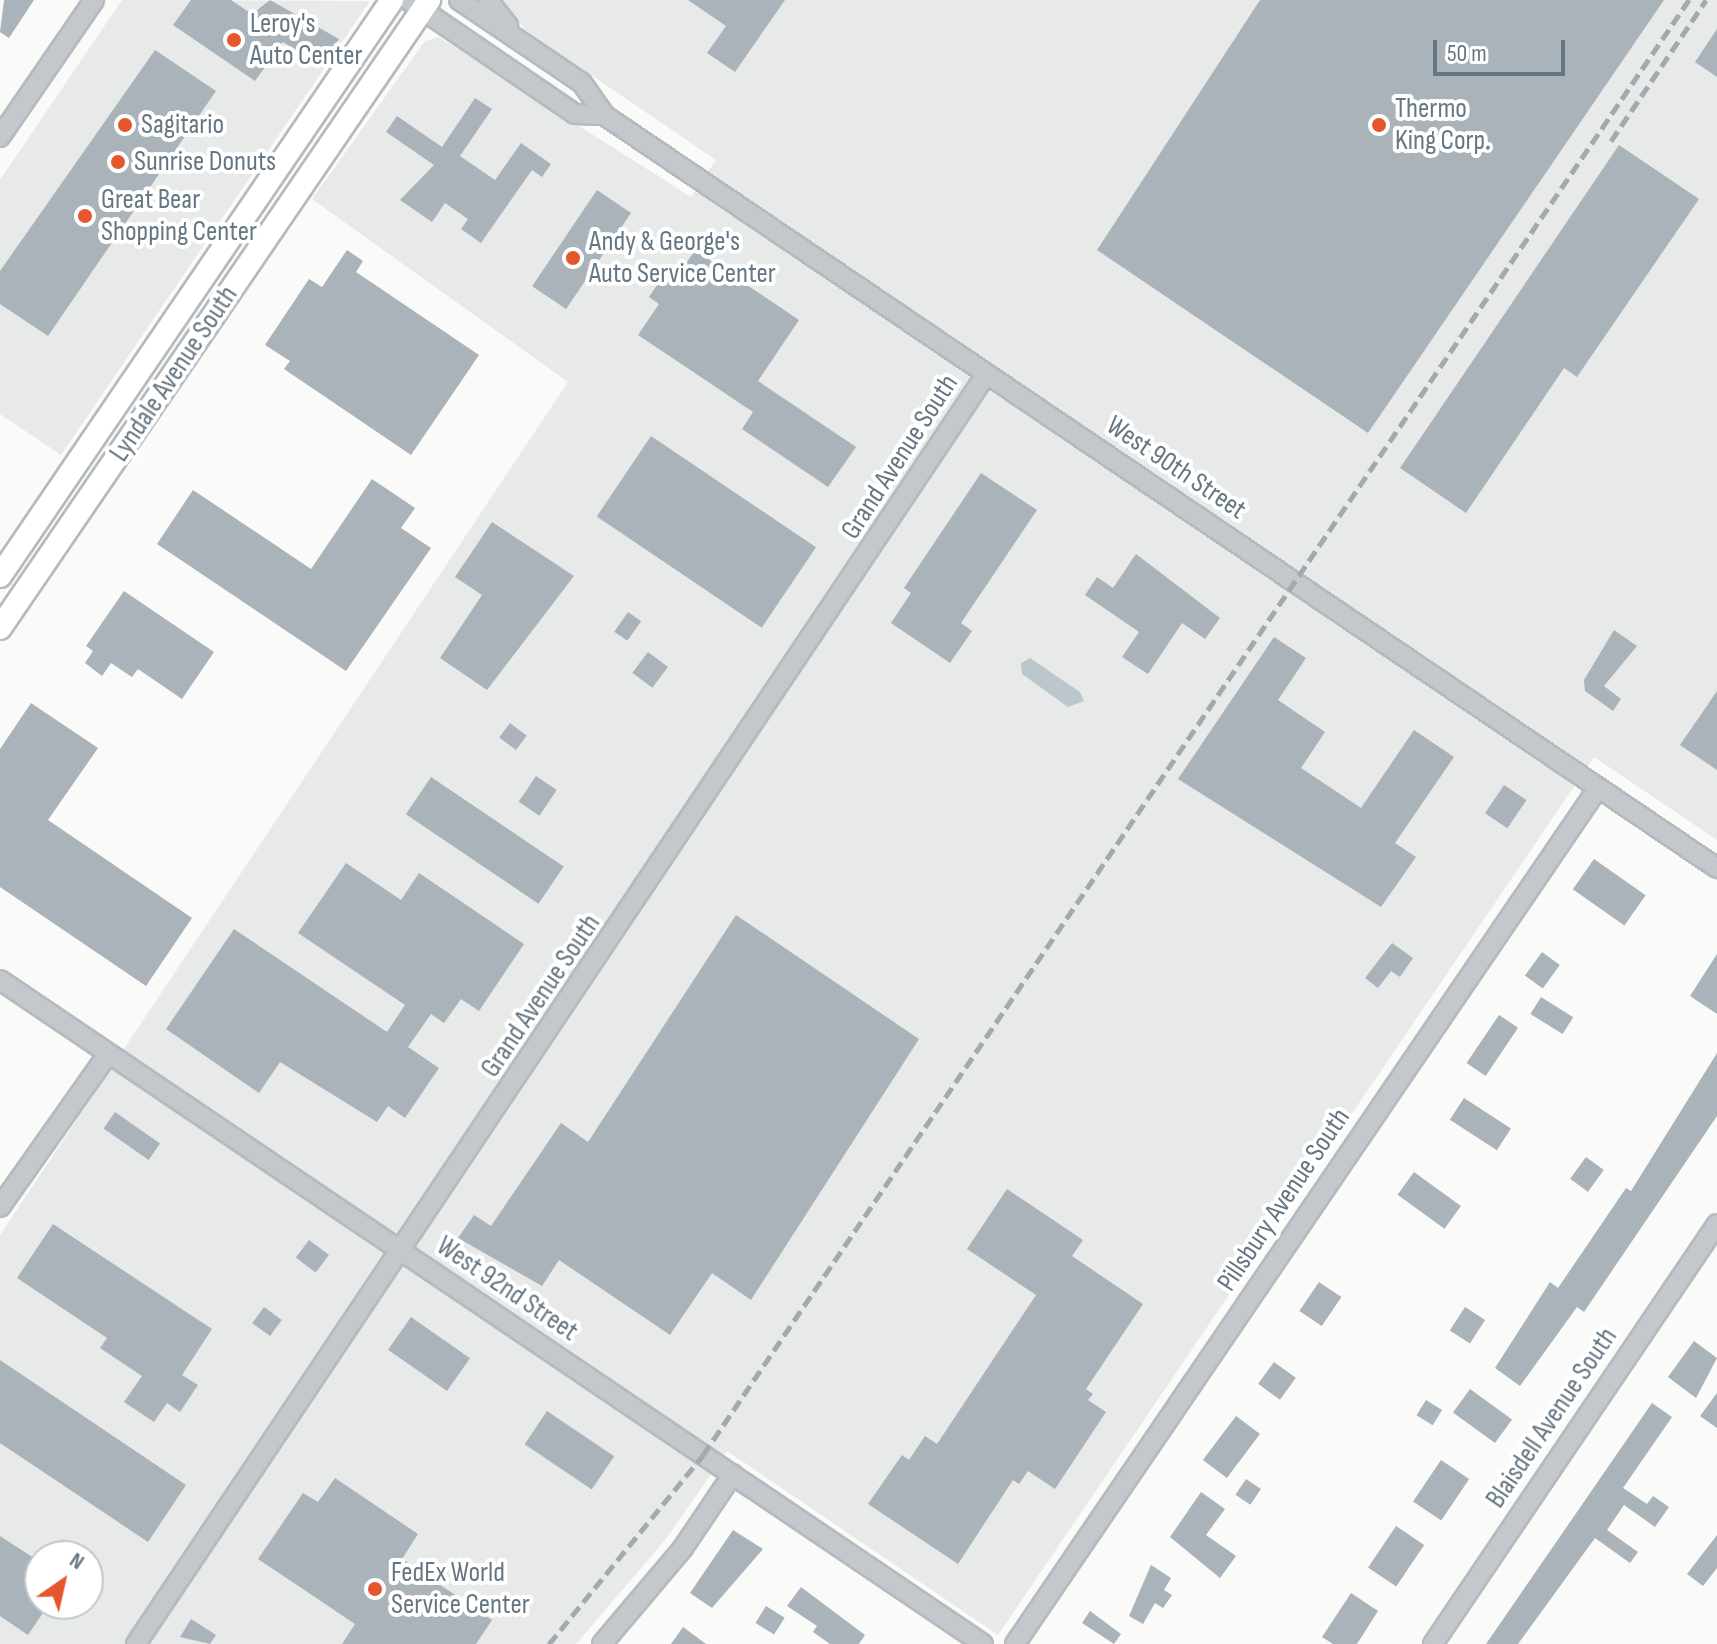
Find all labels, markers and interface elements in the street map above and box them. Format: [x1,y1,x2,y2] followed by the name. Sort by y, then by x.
[250,7,362,73] place label: Leroy's Auto Center
[1437,24,1569,74] scale bar
[225,31,243,49] marker: Leroy's Auto Center
[1447,39,1487,68] text: 50 m
[1395,92,1490,158] place label: Thermo King Corp.
[141,108,224,142] place label: Sagitario
[116,116,134,134] marker: Sagitario
[1370,116,1388,134] marker: Thermo King Corp.
[134,145,276,179] place label: Sunrise Donuts
[109,153,127,171] marker: Sunrise Donuts
[101,183,257,249] place label: Great Bear Shopping Center
[76,207,94,225] marker: Great Bear Shopping Center
[589,225,776,291] place label: Andy & George's Auto Service Center
[564,249,582,267] marker: Andy & George's Auto Service Center
[103,280,245,468] street label: Lyndale Avenue South
[834,368,966,546] street label: Grand Avenue South
[1100,409,1252,527] street label: West 90th Street
[474,908,608,1084] street label: Grand Avenue South
[1210,1102,1358,1298] street label: Pillsbury Avenue South
[430,1229,584,1349] street label: West 92nd Street
[1479,1321,1625,1515] street label: Blaisdell Avenue South
[24,1540,104,1620] north arrow
[64,1547,89,1576] text: N
[391,1556,530,1622] place label: FedEx World Service Center
[366,1580,384,1598] marker: FedEx World Service Center

